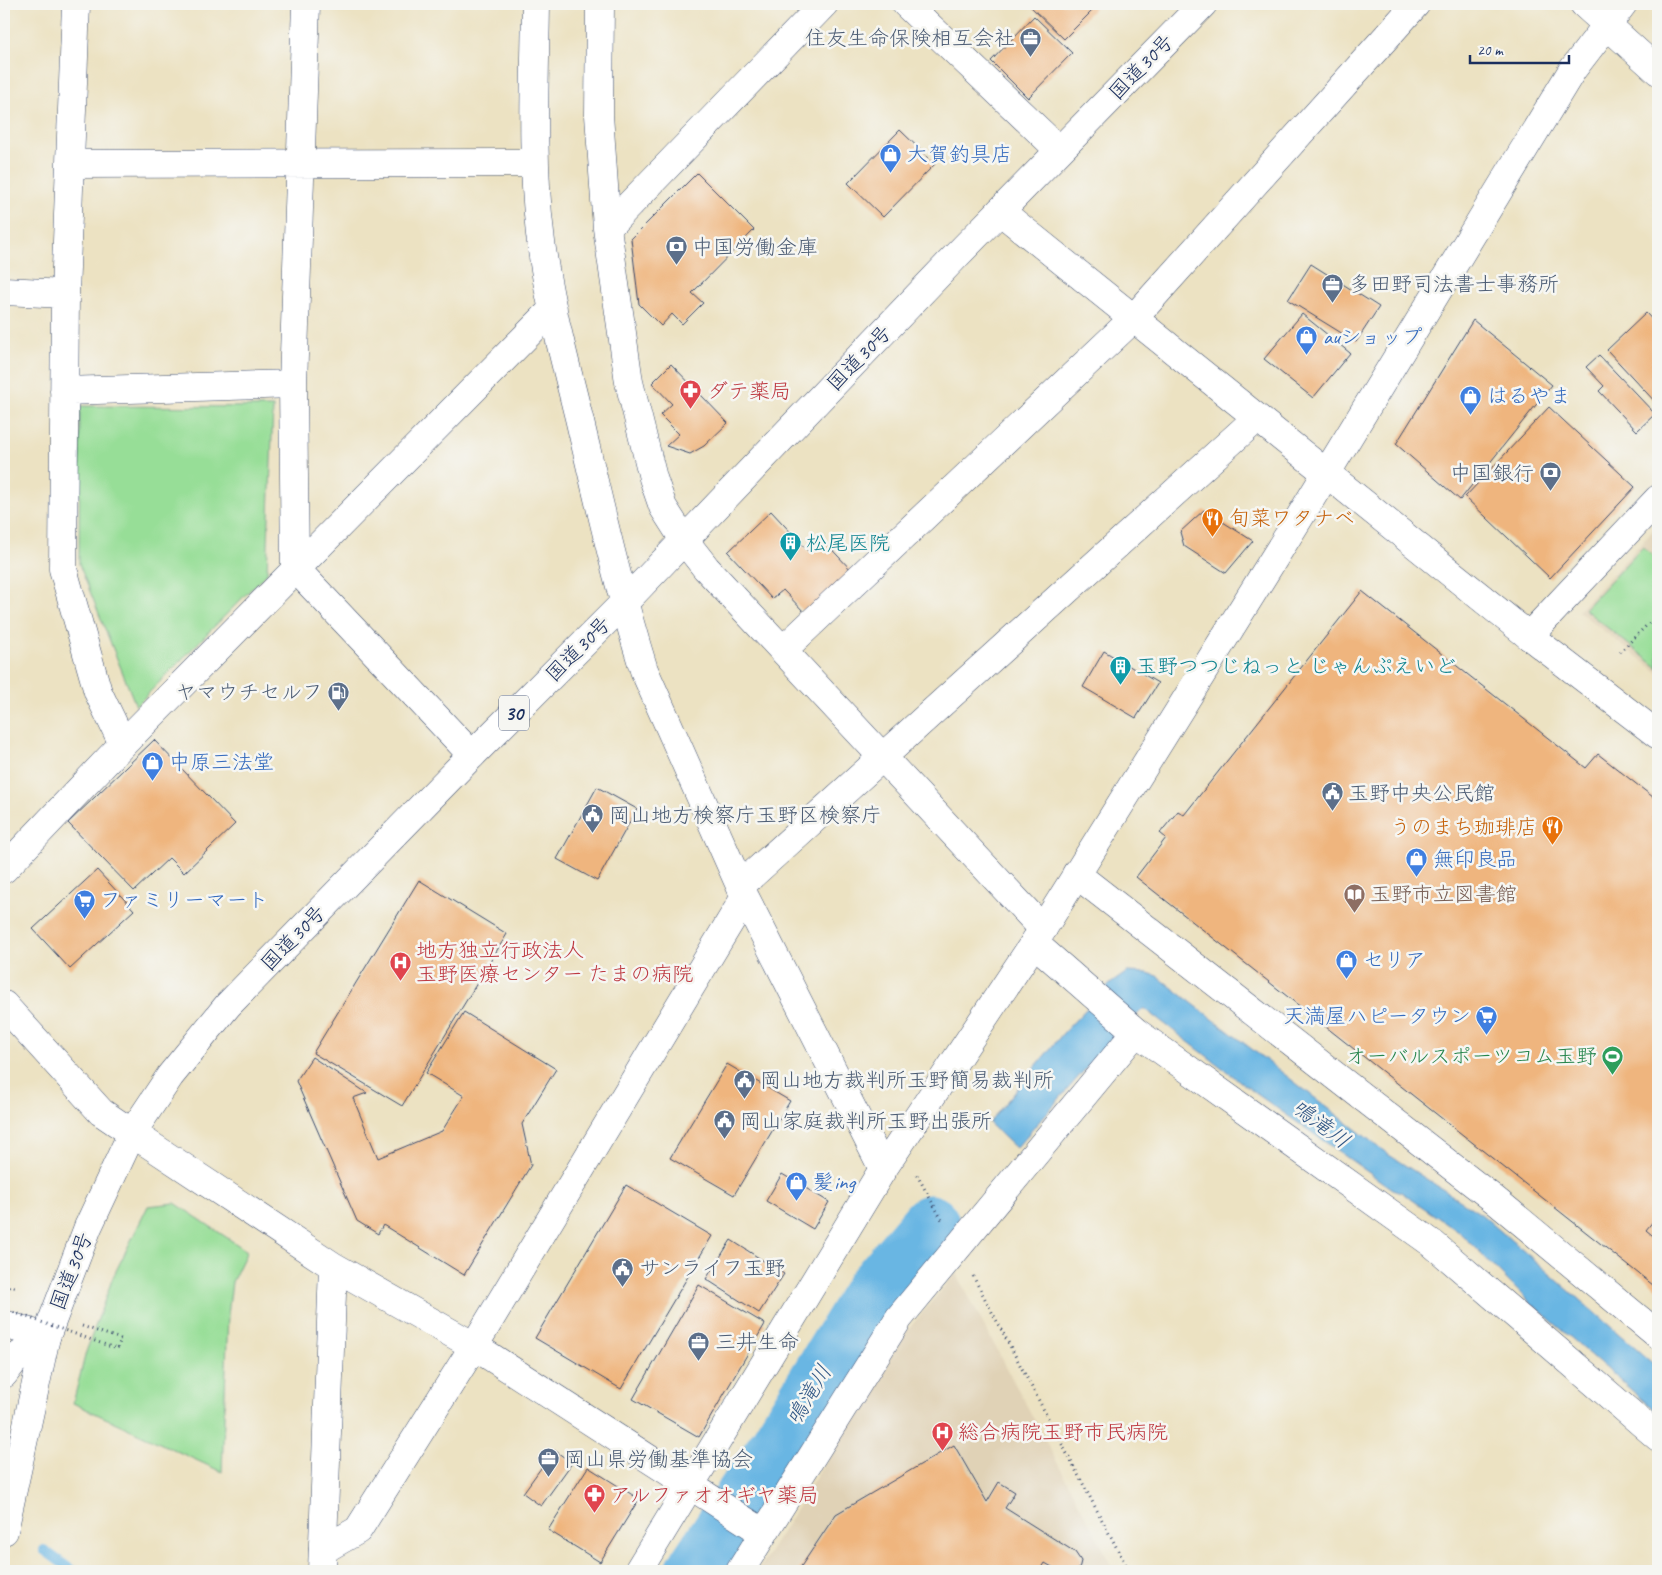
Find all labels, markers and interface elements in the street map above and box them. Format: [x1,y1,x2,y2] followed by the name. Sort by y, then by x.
[805,25,1015,51] place label: 住友生命保険相互会社
[1019,26,1043,57] office icon: 住友生命保険相互会社
[1103,29,1179,105] street label: 国道30号
[1470,32,1568,64] scale bar
[1477,41,1504,60] text: 20 m
[907,141,1012,167] place label: 大賀釣具店
[879,142,903,173] shop icon: 大賀釣具店
[692,234,818,260] place label: 中国労働金庫
[664,235,688,266] bank icon: 中国労働金庫
[1349,271,1559,297] place label: 多田野司法書士事務所
[1321,272,1345,303] office icon: 多田野司法書士事務所
[821,320,897,396] street label: 国道30号
[1323,324,1423,350] place label: auショップ
[1295,325,1319,356] shop icon: auショップ
[707,378,791,404] place label: ダテ薬局
[679,379,703,410] pharmacy icon: ダテ薬局
[1487,383,1571,409] place label: はるやま
[1459,384,1483,415] shop icon: はるやま
[1450,460,1534,486] place label: 中国銀行
[1538,461,1562,492] bank icon: 中国銀行
[1229,505,1355,531] place label: 旬菜ワタナベ
[1201,506,1225,537] restaurant icon: 旬菜ワタナベ
[806,530,890,556] place label: 松尾医院
[778,531,802,562] building icon: 松尾医院
[540,611,616,687] street label: 国道30号
[1136,653,1456,679] place label: 玉野つつじねっと じゃんぷえいど
[1108,654,1132,685] building icon: 玉野つつじねっと じゃんぷえいど
[175,679,323,705] place label: ヤマウチセルフ
[327,680,351,711] fuel station icon: ヤマウチセルフ
[499,696,529,730] road number: 30
[169,749,274,775] place label: 中原三法堂
[141,750,165,781] shop icon: 中原三法堂
[1348,780,1495,806] place label: 玉野中央公民館
[1320,781,1344,812] public building icon: 玉野中央公民館
[609,802,882,828] place label: 岡山地方検察庁玉野区検察庁
[581,803,605,834] public building icon: 岡山地方検察庁玉野区検察庁
[1390,814,1537,840] place label: うのまち珈琲店
[1541,815,1565,846] restaurant icon: うのまち珈琲店
[1433,846,1517,872] place label: 無印良品
[1405,847,1429,878] shop icon: 無印良品
[1370,881,1517,907] place label: 玉野市立図書館
[1342,882,1366,913] library icon: 玉野市立図書館
[100,887,268,913] place label: ファミリーマート
[72,888,96,919] supermarket icon: ファミリーマート
[255,900,331,976] street label: 国道30号
[416,937,693,987] place label: 地方独立行政法人 玉野医療センター たまの病院
[1363,947,1426,973] place label: セリア
[1335,948,1359,979] shop icon: セリア
[388,950,412,981] hospital icon: 地方独立行政法人 玉野医療センター たまの病院
[1283,1003,1471,1029] place label: 天満屋ハピータウン
[1475,1004,1499,1035] supermarket icon: 天満屋ハピータウン
[1345,1043,1597,1069] place label: オーバルスポーツコム玉野
[1601,1044,1625,1075] sports icon: オーバルスポーツコム玉野
[760,1067,1054,1093] place label: 岡山地方裁判所玉野簡易裁判所
[732,1068,756,1099] public building icon: 岡山地方裁判所玉野簡易裁判所
[1286,1093,1356,1155] water label: 鳴滝川
[740,1108,992,1134] place label: 岡山家庭裁判所玉野出張所
[712,1109,736,1140] public building icon: 岡山家庭裁判所玉野出張所
[813,1169,856,1195] place label: 髪ing
[785,1170,809,1201] shop icon: 髪ing
[44,1228,98,1314] street label: 国道30号
[639,1255,785,1281] place label: サンライフ玉野
[611,1256,635,1287] public building icon: サンライフ玉野
[715,1329,799,1355] place label: 三井生命
[687,1330,711,1361] office icon: 三井生命
[780,1359,838,1431] water label: 鳴滝川
[958,1419,1168,1445] place label: 総合病院玉野市民病院
[930,1420,954,1451] hospital icon: 総合病院玉野市民病院
[564,1446,753,1472] place label: 岡山県労働基準協会
[536,1447,560,1478] office icon: 岡山県労働基準協会
[610,1482,819,1508] place label: アルファオオギヤ薬局
[582,1483,606,1514] pharmacy icon: アルファオオギヤ薬局

